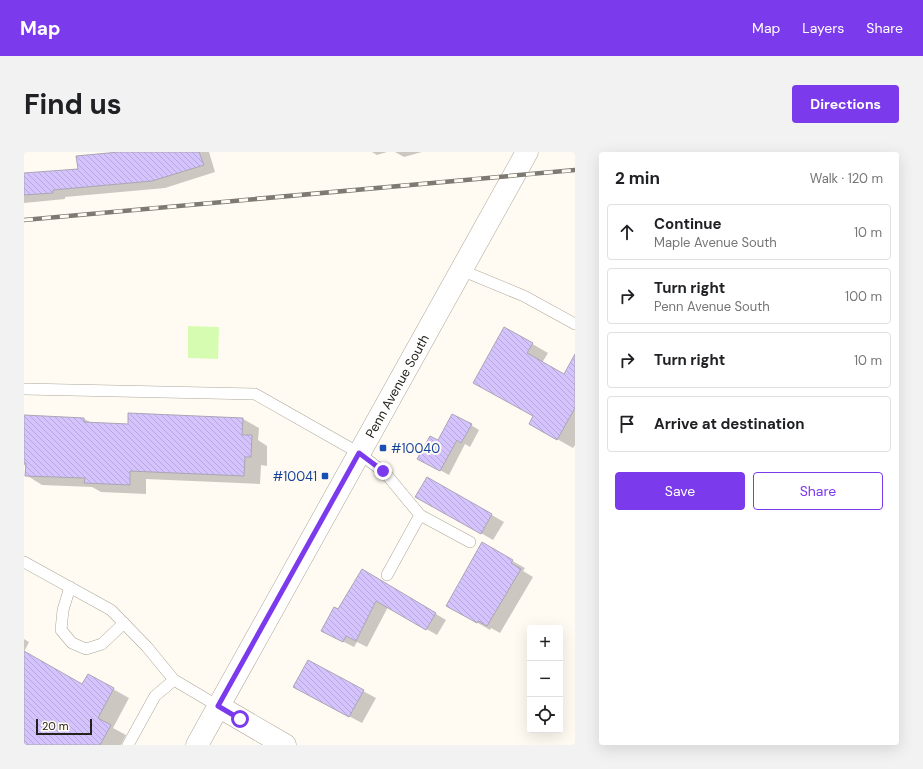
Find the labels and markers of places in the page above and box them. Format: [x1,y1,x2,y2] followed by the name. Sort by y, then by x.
[391,440,440,457] place label: #10040
[378,443,388,453] marker: #10040
[273,468,317,485] place label: #10041
[320,471,330,481] marker: #10041

